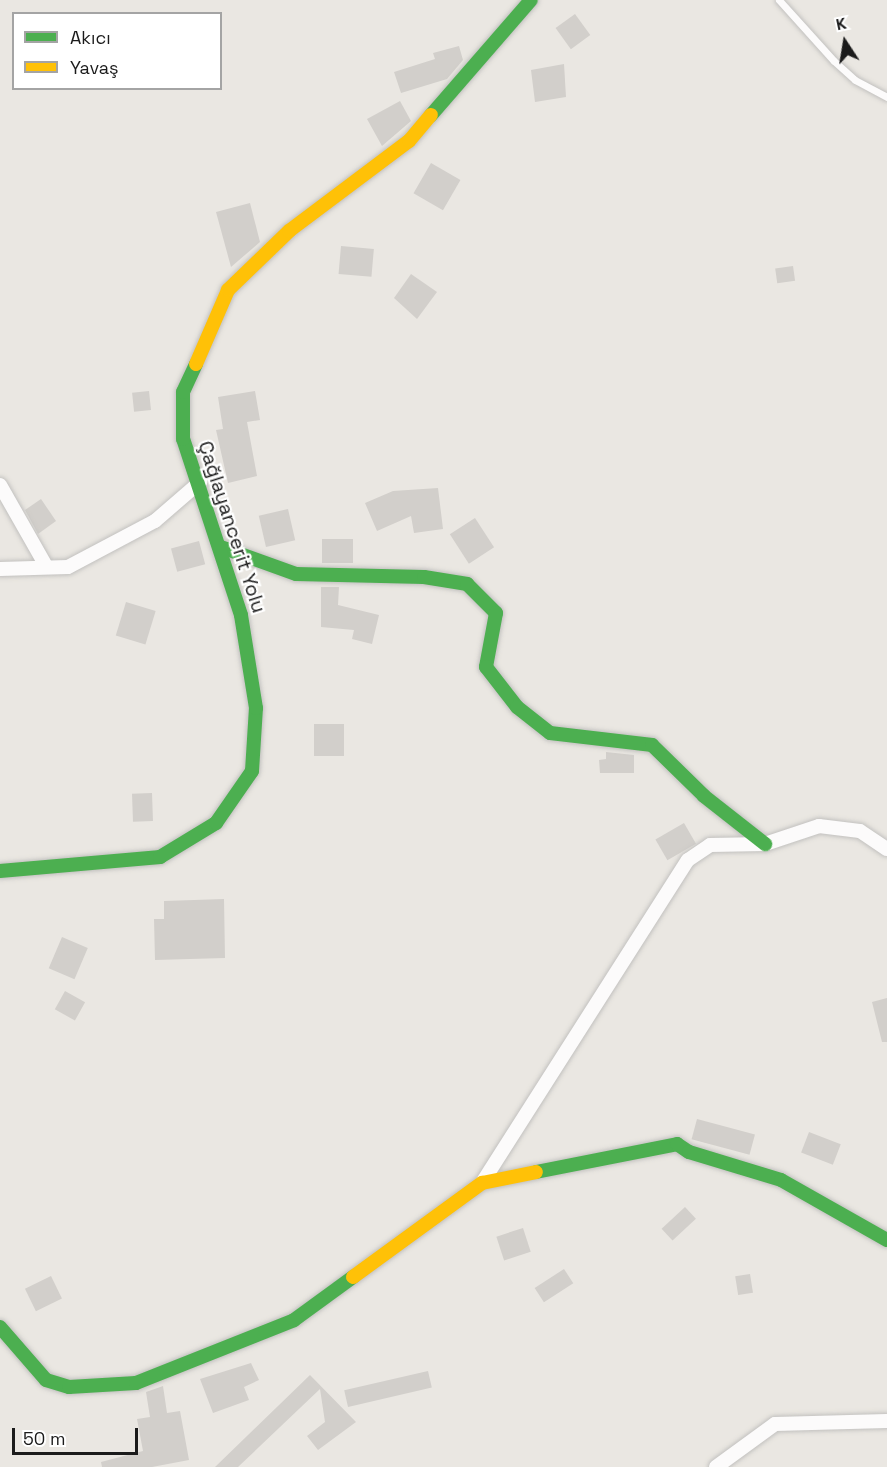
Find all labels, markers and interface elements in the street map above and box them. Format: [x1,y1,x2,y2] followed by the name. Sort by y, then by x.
[12,12,222,90] legend
[815,12,875,72] north arrow
[834,13,848,35] text: K
[70,26,111,49] text: Akıcı
[70,56,119,79] text: Yavaş
[193,438,271,616] street label: Çağlayancerit Yolu
[15,1416,141,1454] scale bar
[23,1427,65,1450] text: 50 m

